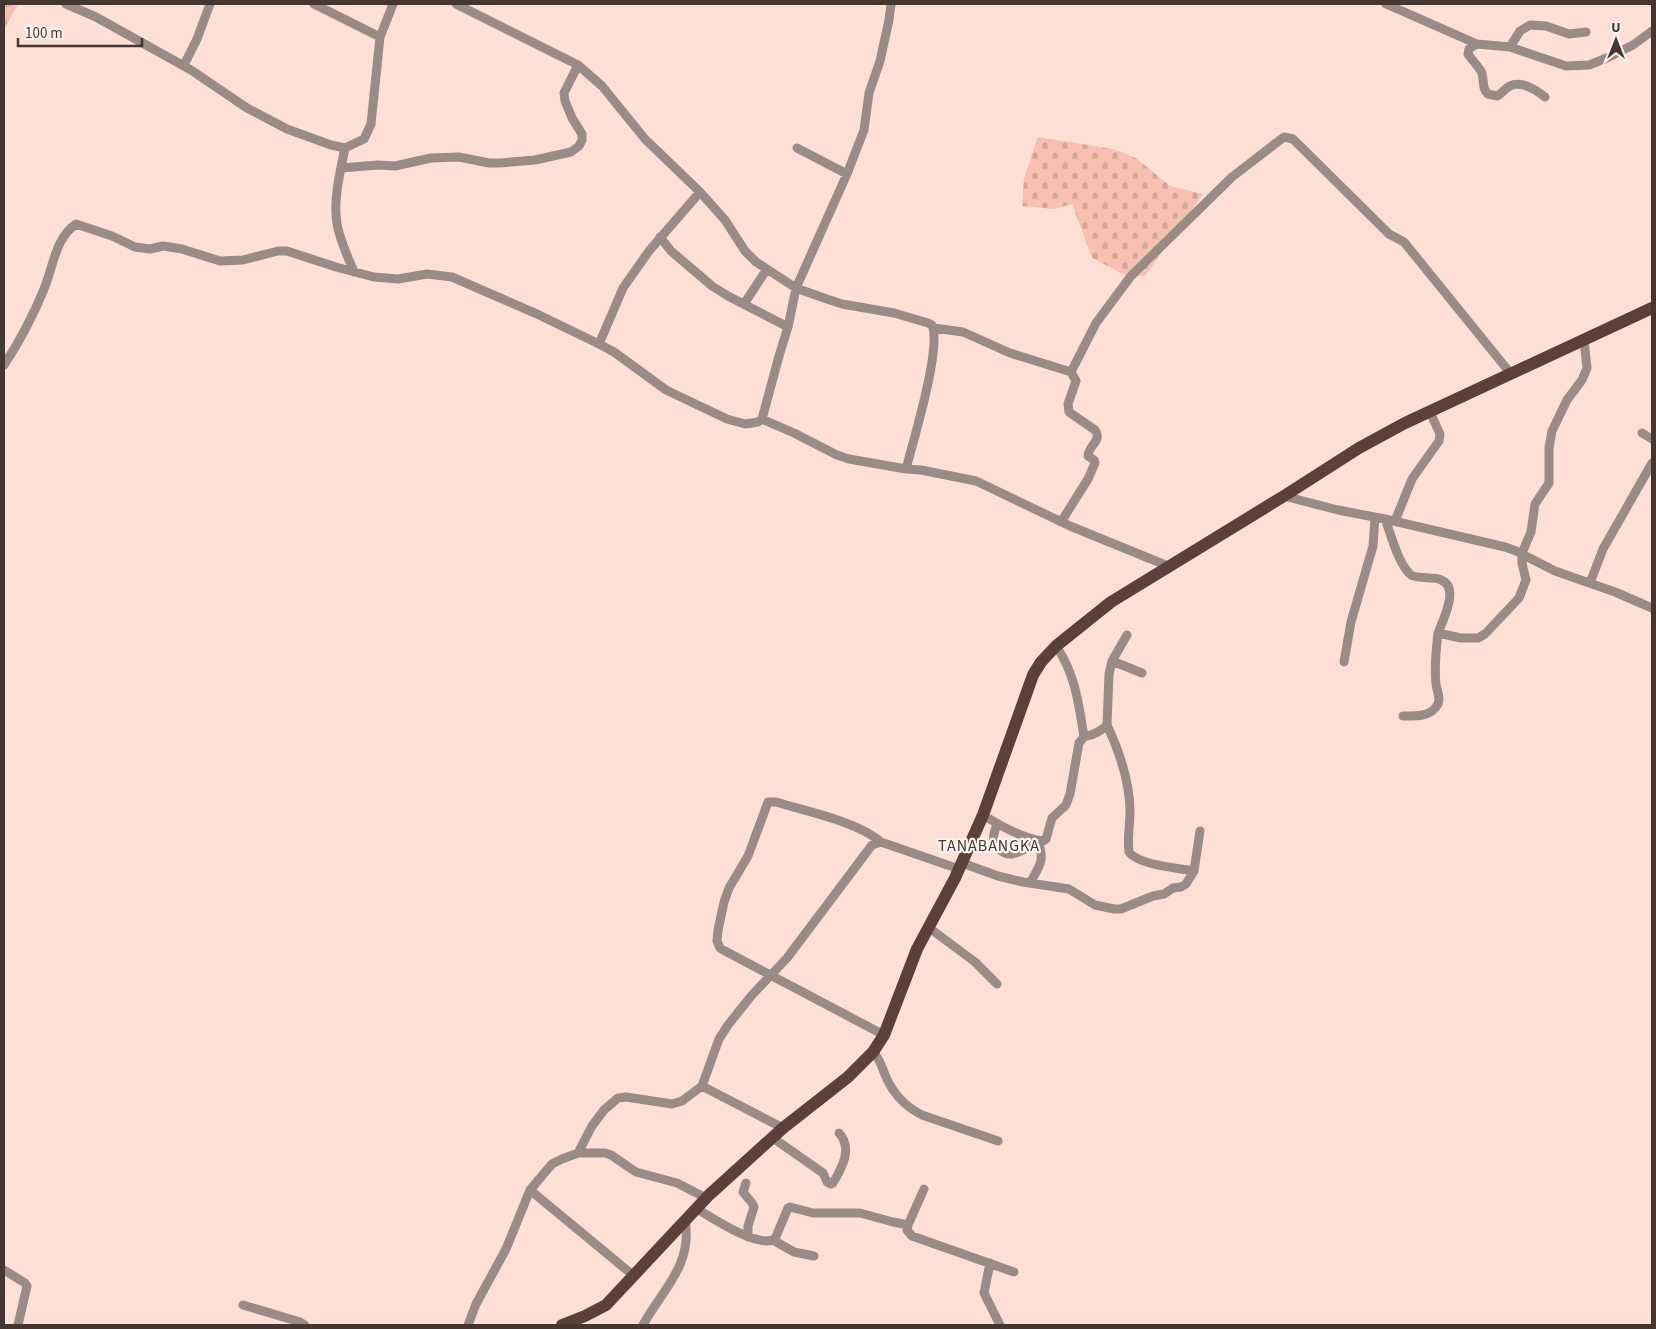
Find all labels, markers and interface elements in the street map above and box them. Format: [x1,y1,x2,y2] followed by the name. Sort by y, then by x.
[18,15,141,47] scale bar
[1591,15,1641,65] north arrow
[1611,18,1621,38] text: U
[25,23,63,44] text: 100 m
[938,835,1040,857] district label: TANABANGKA

